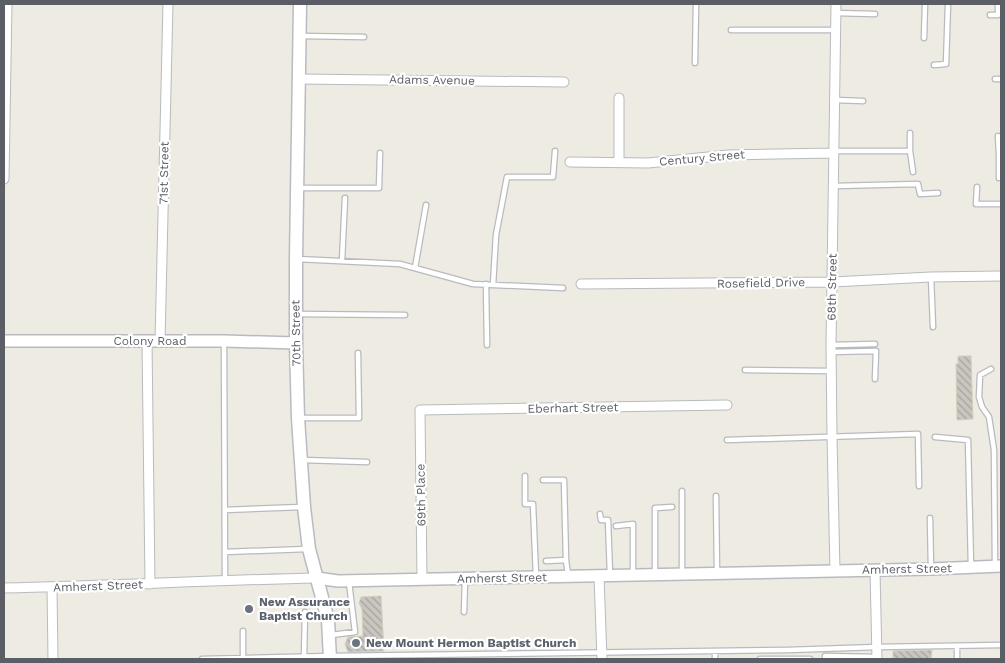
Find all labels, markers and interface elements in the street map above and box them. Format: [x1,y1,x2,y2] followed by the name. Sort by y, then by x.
[389,72,475,88] street label: Adams Avenue
[156,141,172,205] street label: 71st Street
[659,147,745,169] street label: Century Street
[824,253,840,321] street label: 68th Street
[717,275,805,291] street label: Rosefield Drive
[288,300,304,366] street label: 70th Street
[114,334,186,348] street label: Colony Road
[527,400,619,416] street label: Eberhart Street
[413,463,429,526] street label: 69th Place
[862,561,952,577] street label: Amherst Street
[457,570,547,586] street label: Amherst Street
[53,577,143,595] street label: Amherst Street
[259,595,350,623] place label: New Assurance Baptist Church
[243,603,255,615] marker: New Assurance Baptist Church
[366,636,576,650] place label: New Mount Hermon Baptist Church
[350,637,362,649] marker: New Mount Hermon Baptist Church

